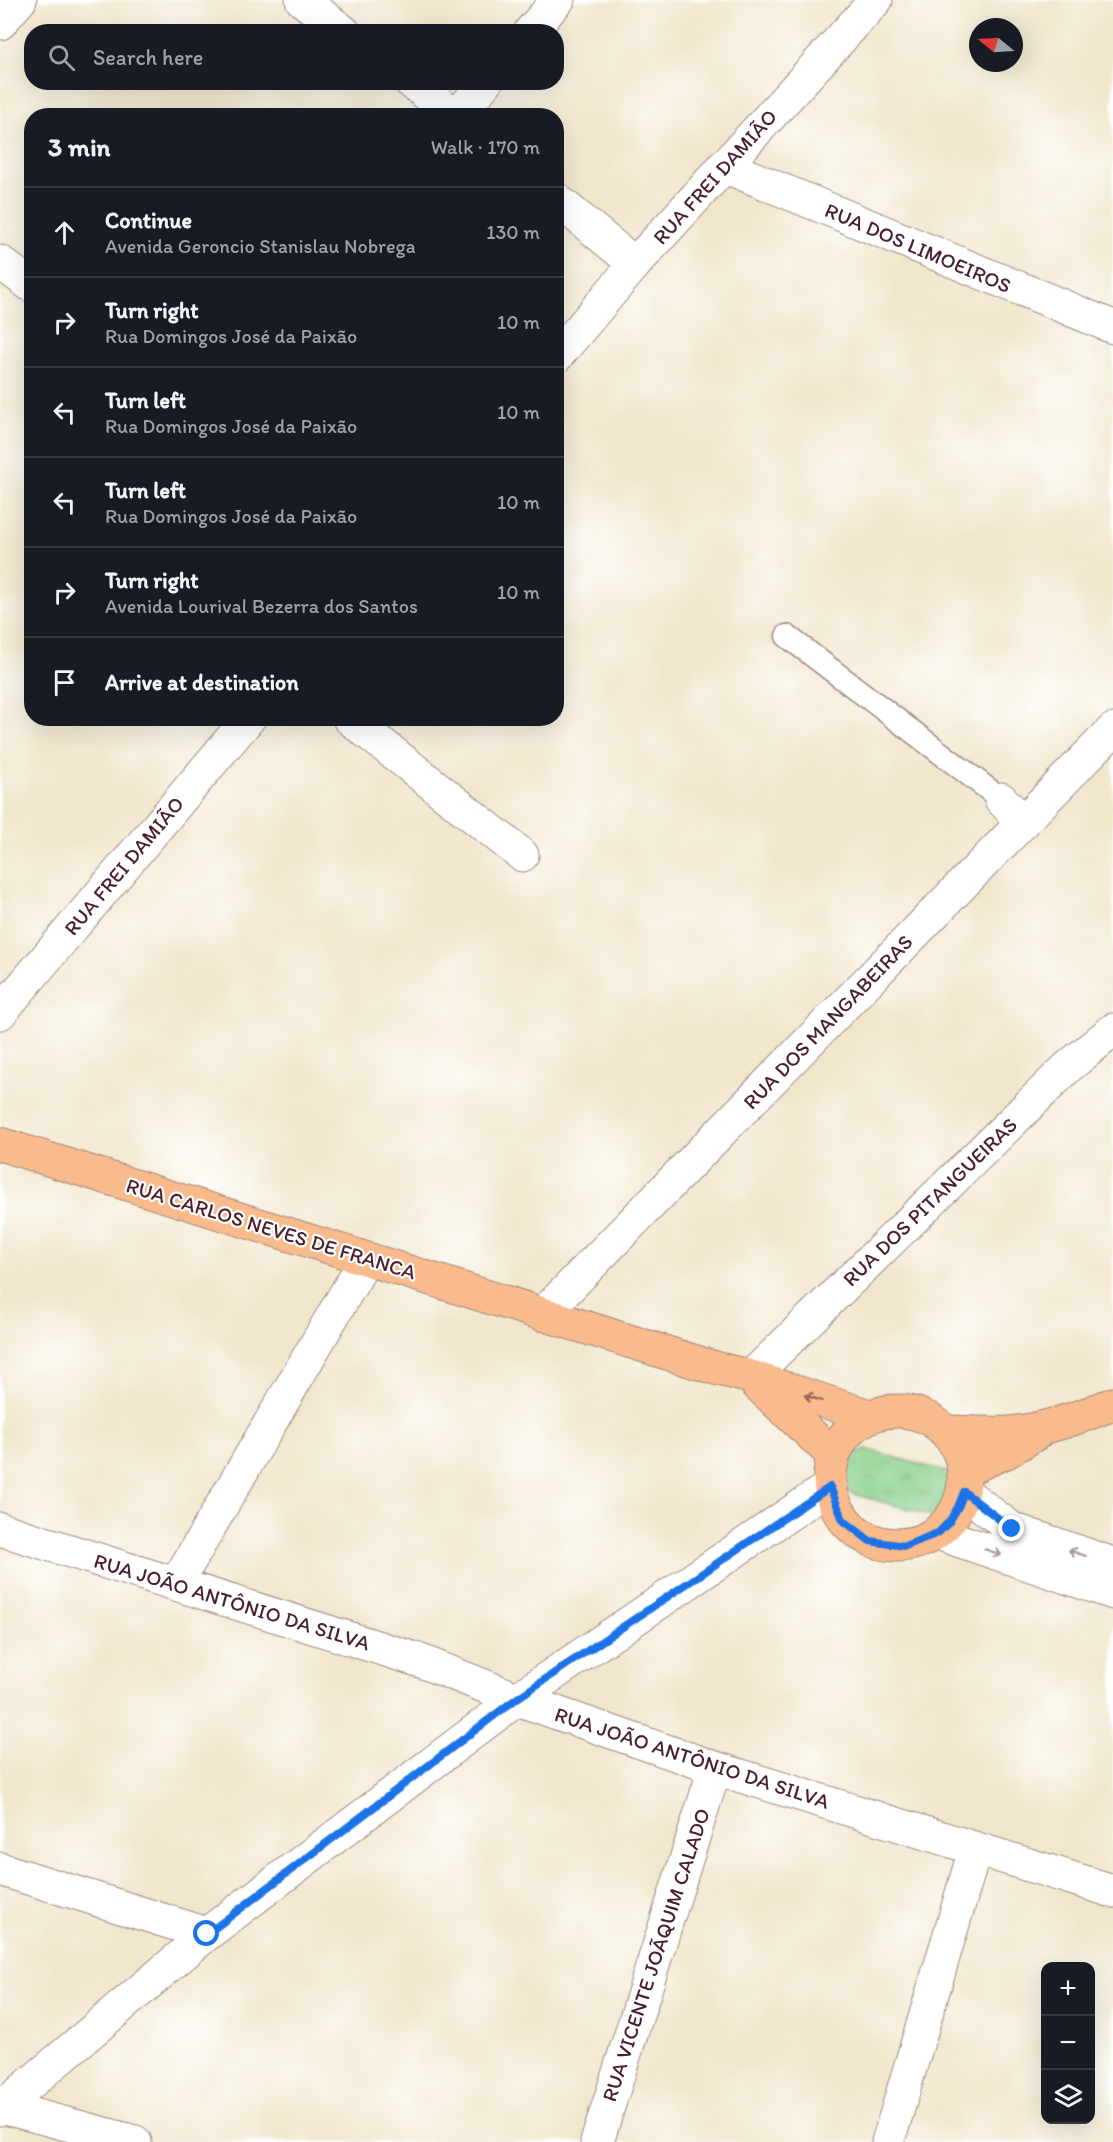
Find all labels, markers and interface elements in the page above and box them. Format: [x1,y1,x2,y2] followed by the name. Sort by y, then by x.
[969,18,1023,72] north arrow
[24,24,564,90] search box
[45,41,78,74] icon: search
[93,44,203,71] text: Search here
[647,104,782,249] street label: RUA FREI DAMIÃO
[48,131,110,163] text: 3 min
[431,135,540,159] text: Walk · 170 m
[821,197,1015,298] street label: RUA DOS LIMOEIROS
[105,207,192,234] text: Continue
[48,216,81,249] icon: ahead
[486,220,540,244] text: 130 m
[105,234,416,258] text: Avenida Geroncio Stanislau Nobrega
[105,297,199,324] text: Turn right
[48,306,81,339] icon: right
[497,310,540,334] text: 10 m
[105,324,357,348] text: Rua Domingos José da Paixão
[105,387,186,414] text: Turn left
[48,396,81,429] icon: left
[497,400,540,424] text: 10 m
[105,414,357,438] text: Rua Domingos José da Paixão
[105,477,186,504] text: Turn left
[48,486,81,519] icon: left
[497,490,540,514] text: 10 m
[105,504,357,528] text: Rua Domingos José da Paixão
[105,567,199,594] text: Turn right
[48,576,81,609] icon: right
[497,580,540,604] text: 10 m
[105,594,418,618] text: Avenida Lourival Bezerra dos Santos
[48,666,81,699] icon: arrive
[105,669,299,696] text: Arrive at destination
[58,791,189,940] street label: RUA FREI DAMIÃO
[738,929,918,1114] street label: RUA DOS MANGABEIRAS
[837,1112,1022,1291] street label: RUA DOS PITANGUEIRAS
[123,1172,420,1285] street label: RUA CARLOS NEVES DE FRANCA
[804,1392,823,1403] one-way arrow
[998,1515,1024,1541] route end
[1068,1546,1087,1557] one-way arrow
[983,1547,1002,1558] one-way arrow
[91,1548,374,1656] street label: RUA JOÃO ANTÔNIO DA SILVA
[552,1701,833,1814] street label: RUA JOÃO ANTÔNIO DA SILVA
[596,1805,715,2105] street label: RUA VICENTE JOÃQUIM CALADO
[193,1920,219,1946] route start
[1041,1962,1095,2124] map controls
[1041,1962,1095,2016] button: +
[1041,2016,1095,2070] button: −
[1041,2070,1095,2124] button: layers

